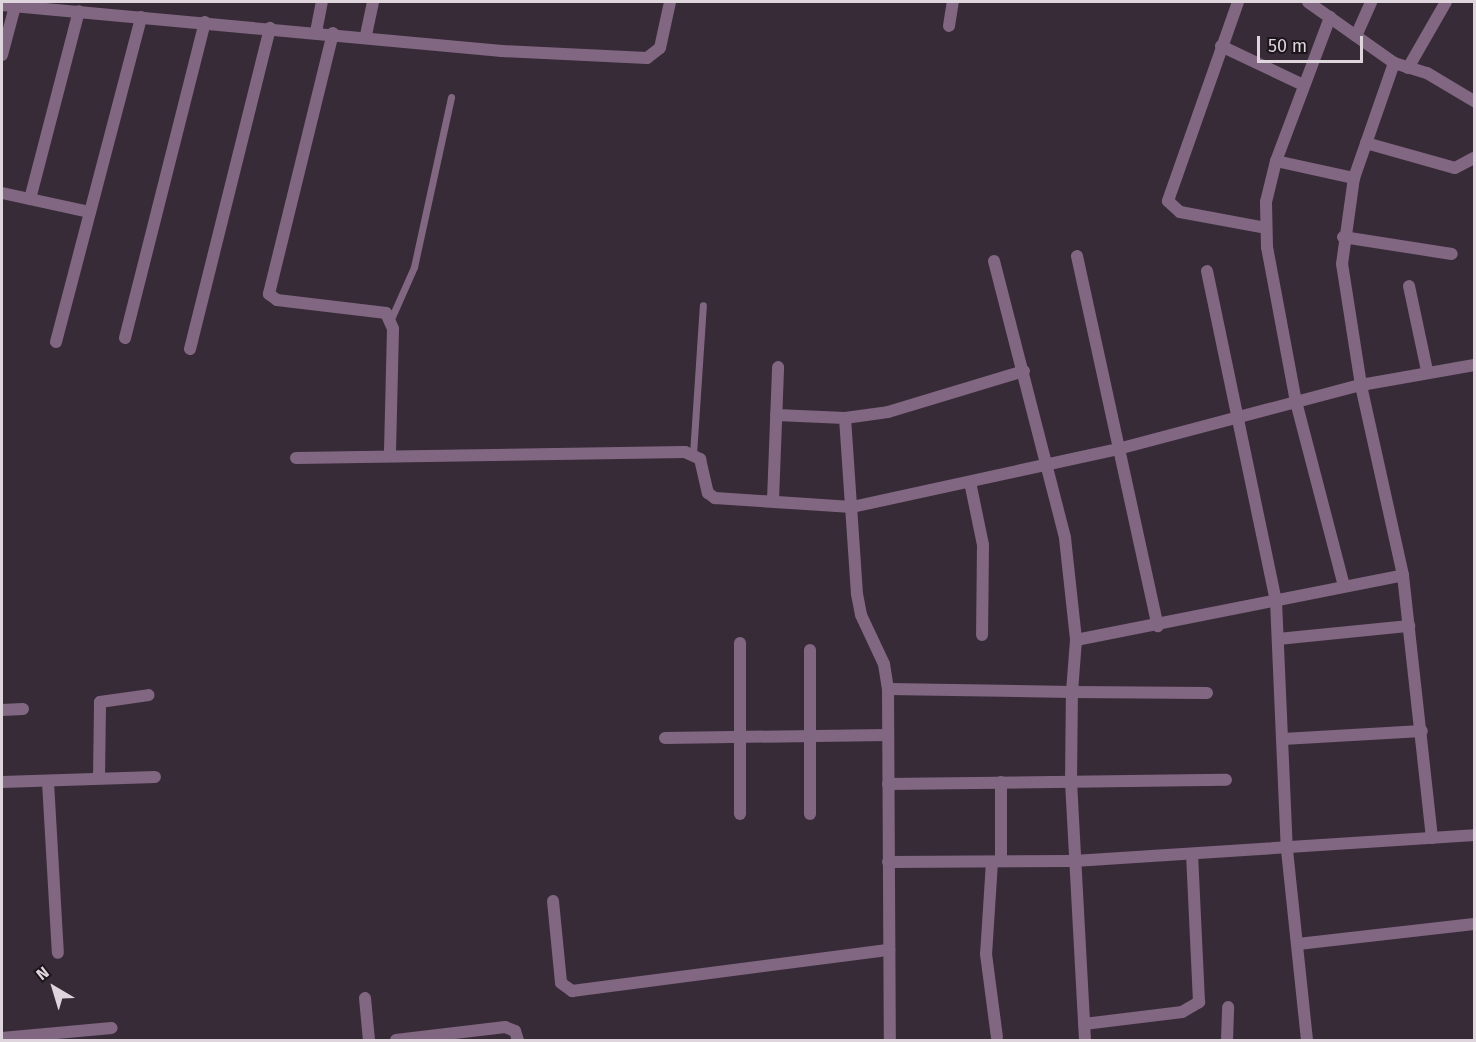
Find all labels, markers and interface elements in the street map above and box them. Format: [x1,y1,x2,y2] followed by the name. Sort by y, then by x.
[1260,24,1366,62] scale bar
[1268,35,1307,57] text: 50 m
[24,958,84,1018] north arrow
[33,963,53,984] text: N

